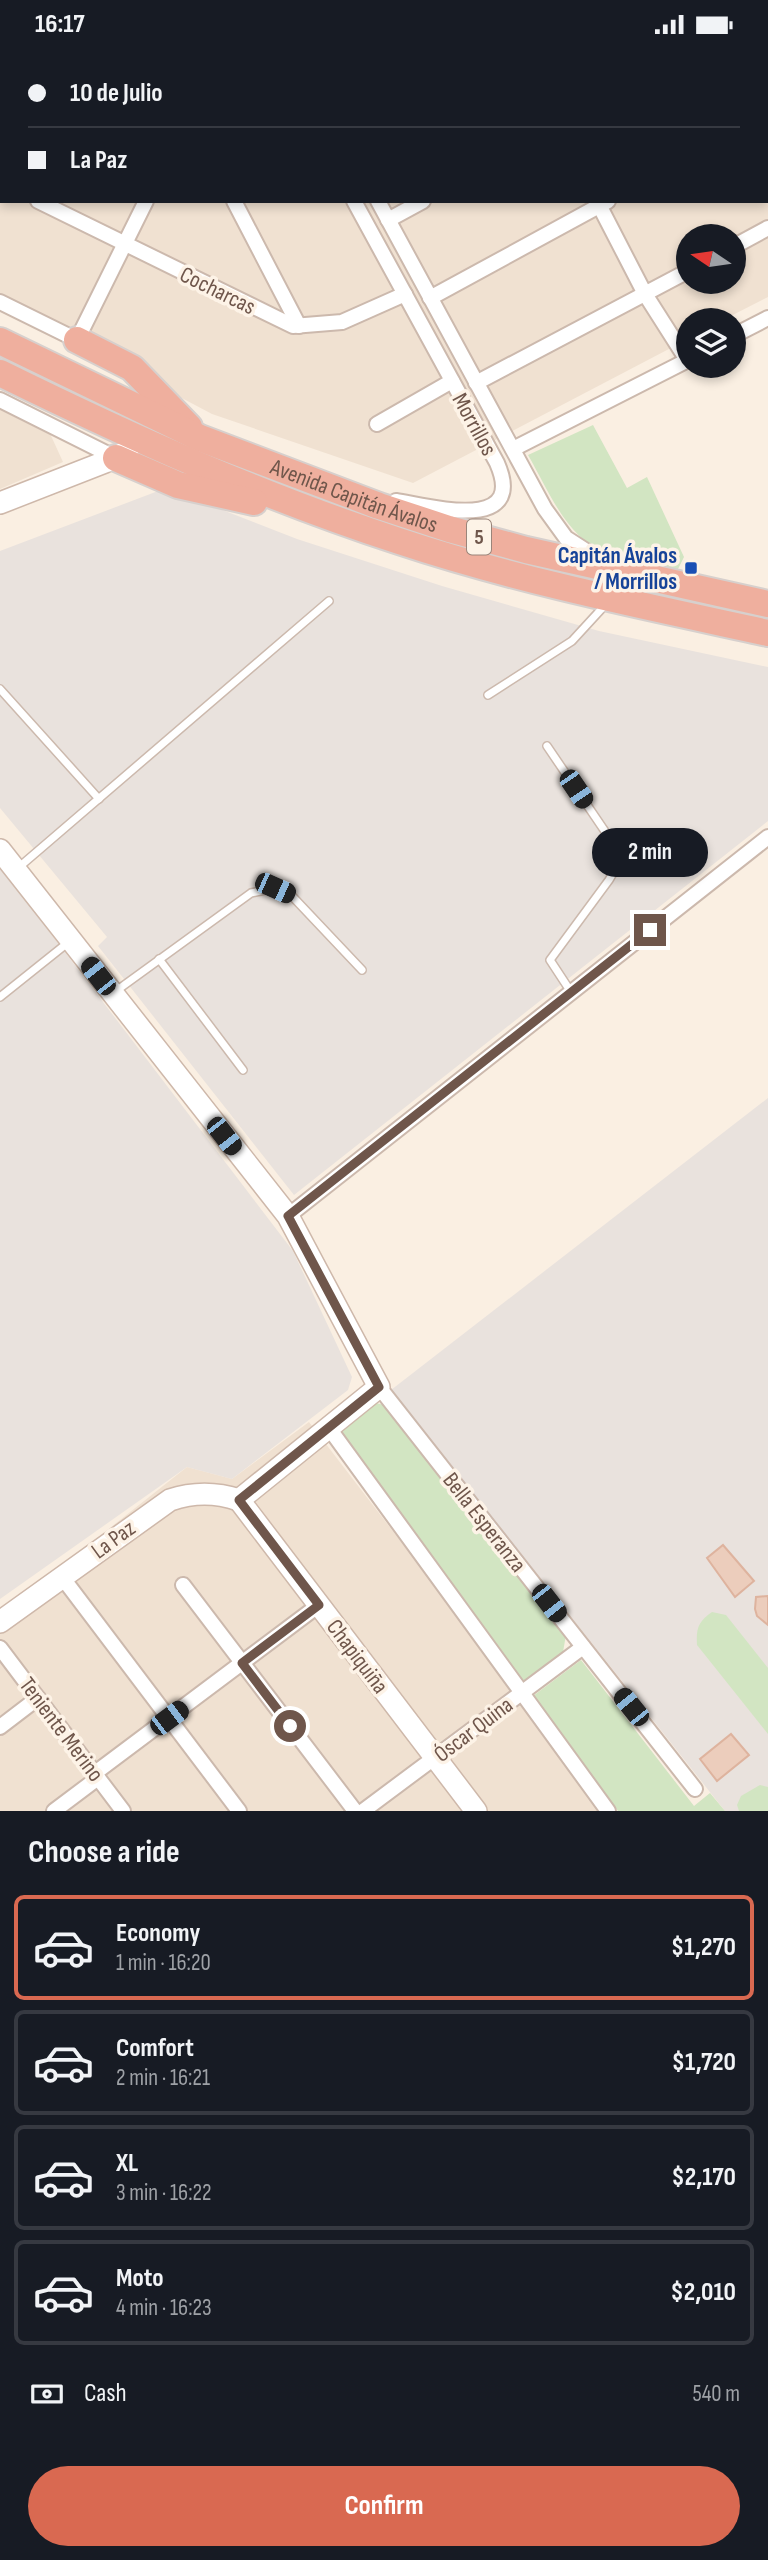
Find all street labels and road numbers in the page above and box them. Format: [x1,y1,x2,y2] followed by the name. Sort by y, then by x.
[175,261,260,321] street label: Cocharcas
[446,388,503,461] street label: Morrillos
[266,453,441,539] street label: Avenida Capitán Ávalos
[467,519,491,554] road number: 5
[437,1467,532,1578] street label: Bella Esperanza
[86,1515,141,1565] street label: La Paz
[320,1614,394,1699] street label: Chapiquiña
[13,1672,110,1787] street label: Teniente Merino
[429,1691,519,1769] street label: Óscar Quina

